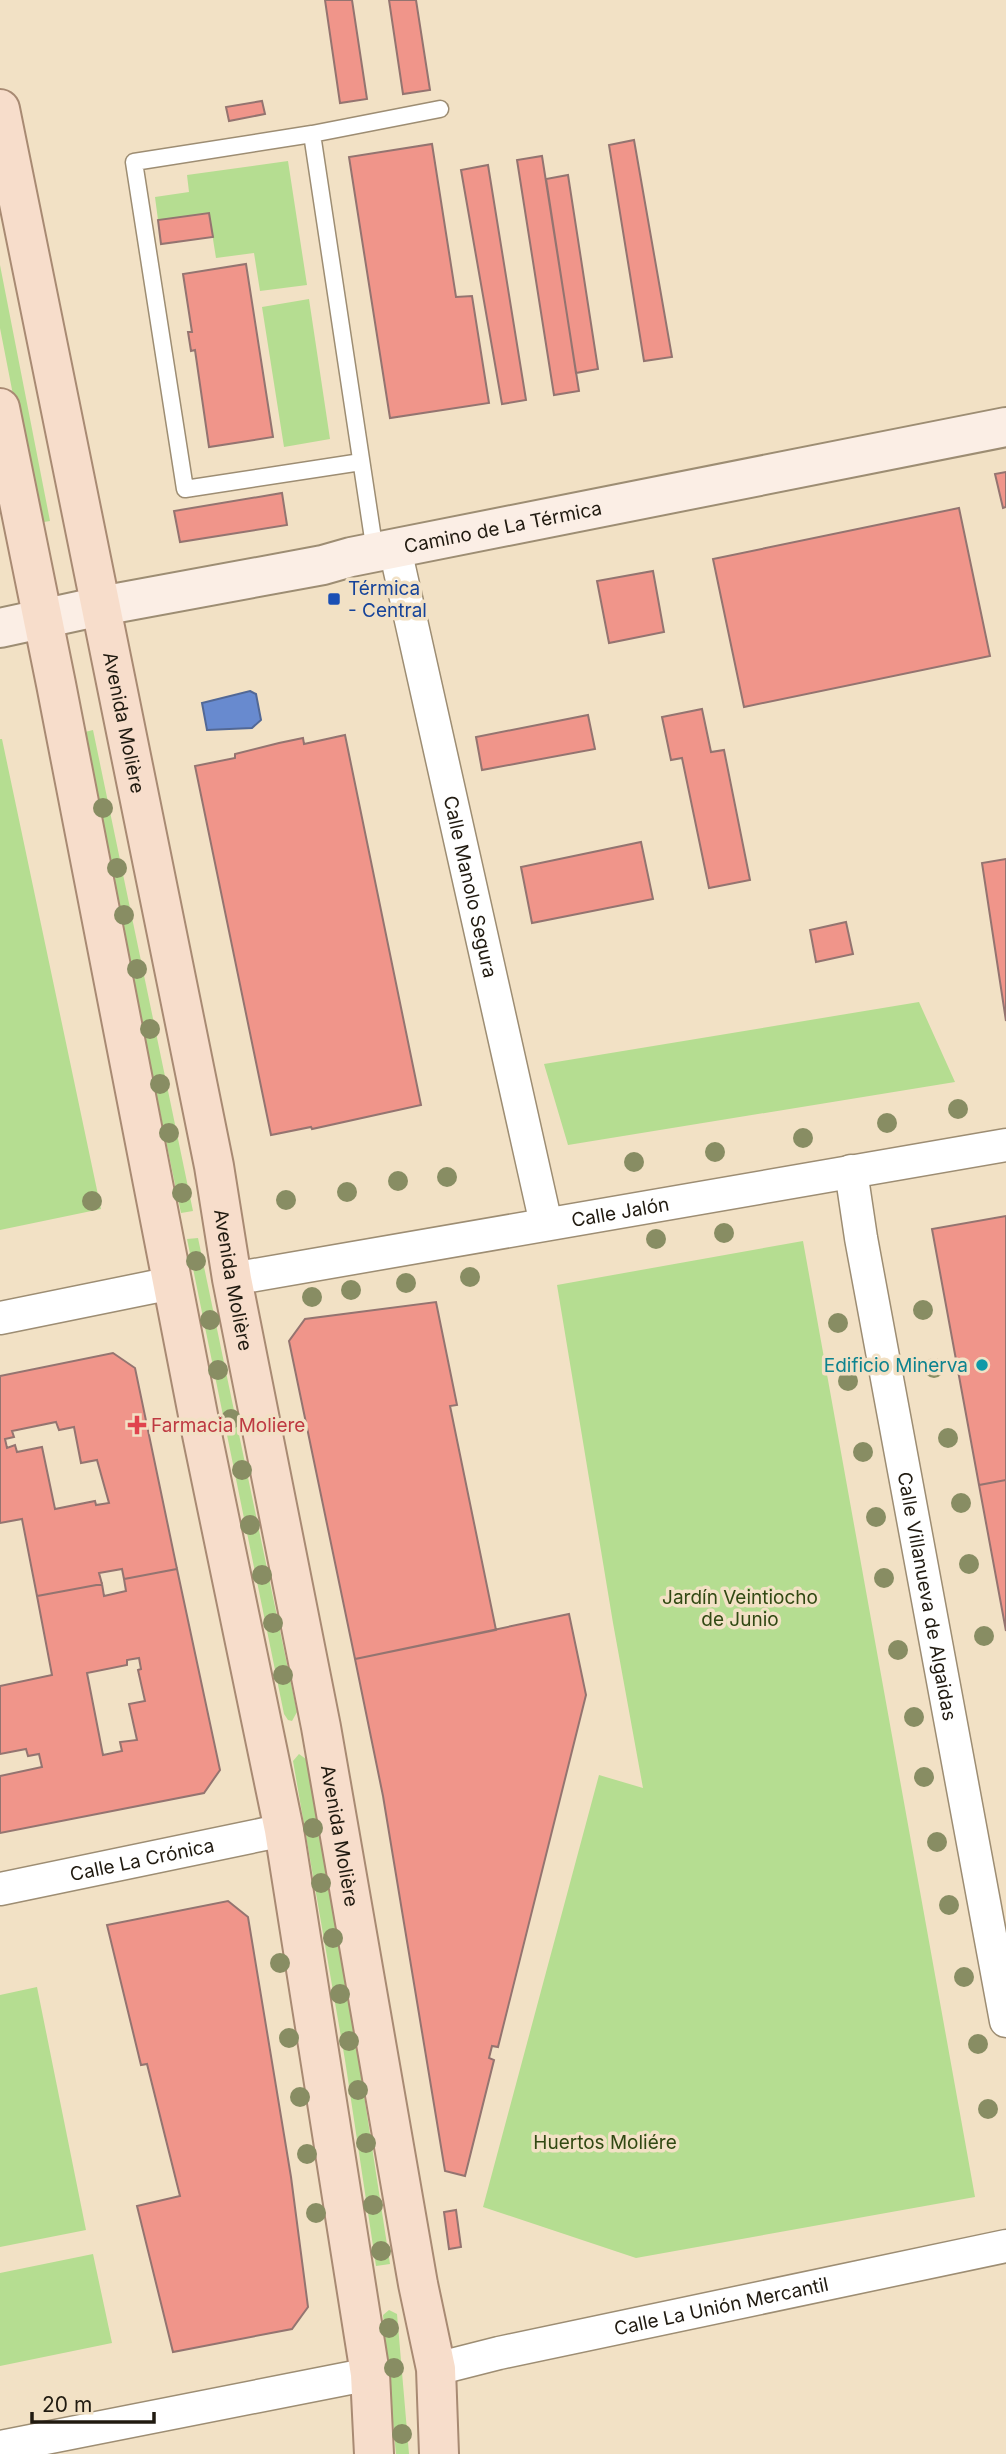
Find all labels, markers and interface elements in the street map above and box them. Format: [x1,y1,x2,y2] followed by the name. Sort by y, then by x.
[402,496,604,558] street label: Camino de La Térmica
[348,577,427,622] place label: Térmica - Central
[326,591,342,607] marker: Térmica - Central
[99,650,150,795] street label: Avenida Molière
[439,793,502,980] street label: Calle Manolo Segura
[569,1192,671,1232] street label: Calle Jalón
[210,1207,257,1353] street label: Avenida Molière
[824,1354,968,1377] place label: Edificio Minerva
[974,1357,990,1373] marker: Edificio Minerva
[151,1414,305,1437] place label: Farmacia Moliere
[129,1417,145,1433] marker: Farmacia Moliere
[893,1470,962,1722] street label: Calle Villanueva de Algaidas
[662,1586,818,1631] park label: Jardín Veintiocho de Junio
[316,1763,364,1908] street label: Avenida Molière
[68,1833,216,1886] street label: Calle La Crónica
[533,2131,677,2154] park label: Huertos Moliére
[612,2272,830,2340] street label: Calle La Unión Mercantil
[32,2380,154,2424] scale bar
[42,2392,92,2417] text: 20 m

